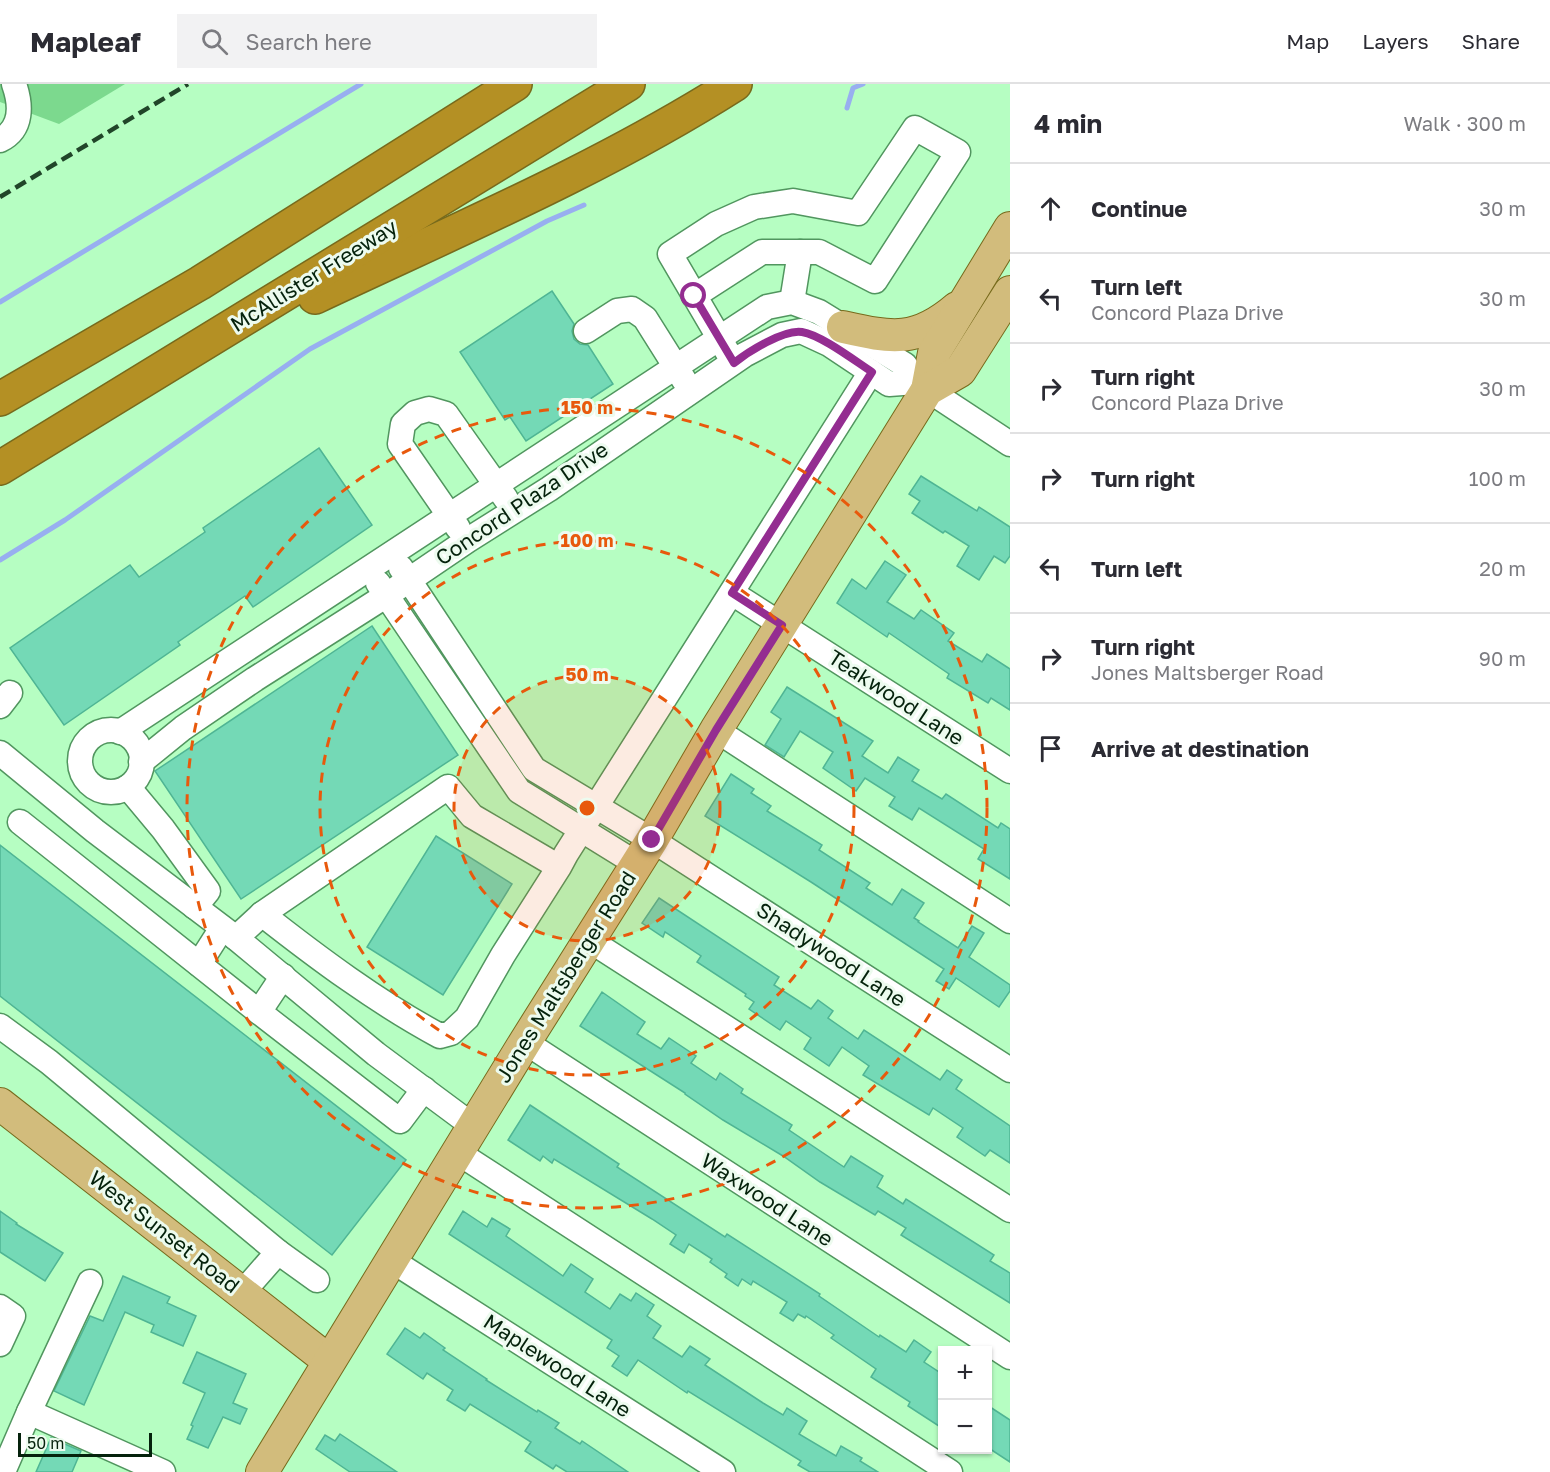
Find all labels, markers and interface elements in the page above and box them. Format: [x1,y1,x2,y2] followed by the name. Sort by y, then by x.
[177,14,597,68] search box
[30,25,141,58] text: Mapleaf
[198,25,231,58] icon: search
[246,28,372,55] text: Search here
[1286,28,1329,54] text: Map
[1362,28,1429,54] text: Layers
[1462,28,1520,54] text: Share
[1034,108,1102,139] text: 4 min
[1403,111,1526,135] text: Walk · 300 m
[1034,192,1067,225] icon: ahead
[1091,195,1187,222] text: Continue
[1479,196,1526,220] text: 30 m
[225,213,402,337] street label: McAllister Freeway
[1091,273,1182,300] text: Turn left
[680,282,706,308] route start
[1034,282,1067,315] icon: left
[1479,286,1526,310] text: 30 m
[1091,300,1284,324] text: Concord Plaza Drive
[1091,363,1195,390] text: Turn right
[1034,372,1067,405] icon: right
[1479,376,1526,400] text: 30 m
[1091,390,1284,414] text: Concord Plaza Drive
[561,396,613,418] text: 150 m
[430,436,613,570] street label: Concord Plaza Drive
[1034,462,1067,495] icon: right
[1091,465,1195,492] text: Turn right
[1469,466,1526,490] text: 100 m
[561,529,613,551] text: 100 m
[1034,552,1067,585] icon: left
[1091,555,1182,582] text: Turn left
[1479,556,1526,580] text: 20 m
[1091,633,1195,660] text: Turn right
[1034,642,1067,675] icon: right
[824,644,969,751] street label: Teakwood Lane
[1479,646,1526,670] text: 90 m
[1091,660,1324,684] text: Jones Maltsberger Road
[566,663,608,685] text: 50 m
[1034,732,1067,765] icon: arrive
[1091,735,1309,762] text: Arrive at destination
[577,798,597,818] centre of rings
[638,826,664,852] route end
[489,866,641,1087] street label: Jones Maltsberger Road
[752,896,911,1012] street label: Shadywood Lane
[697,1147,838,1252] street label: Waxwood Lane
[84,1164,245,1298] street label: West Sunset Road
[479,1308,636,1423] street label: Maplewood Lane
[938,1346,992,1454] map controls
[938,1346,992,1400] button: +
[938,1400,992,1454] button: −
[18,1430,152,1458] scale bar
[27,1433,64,1453] text: 50 m

